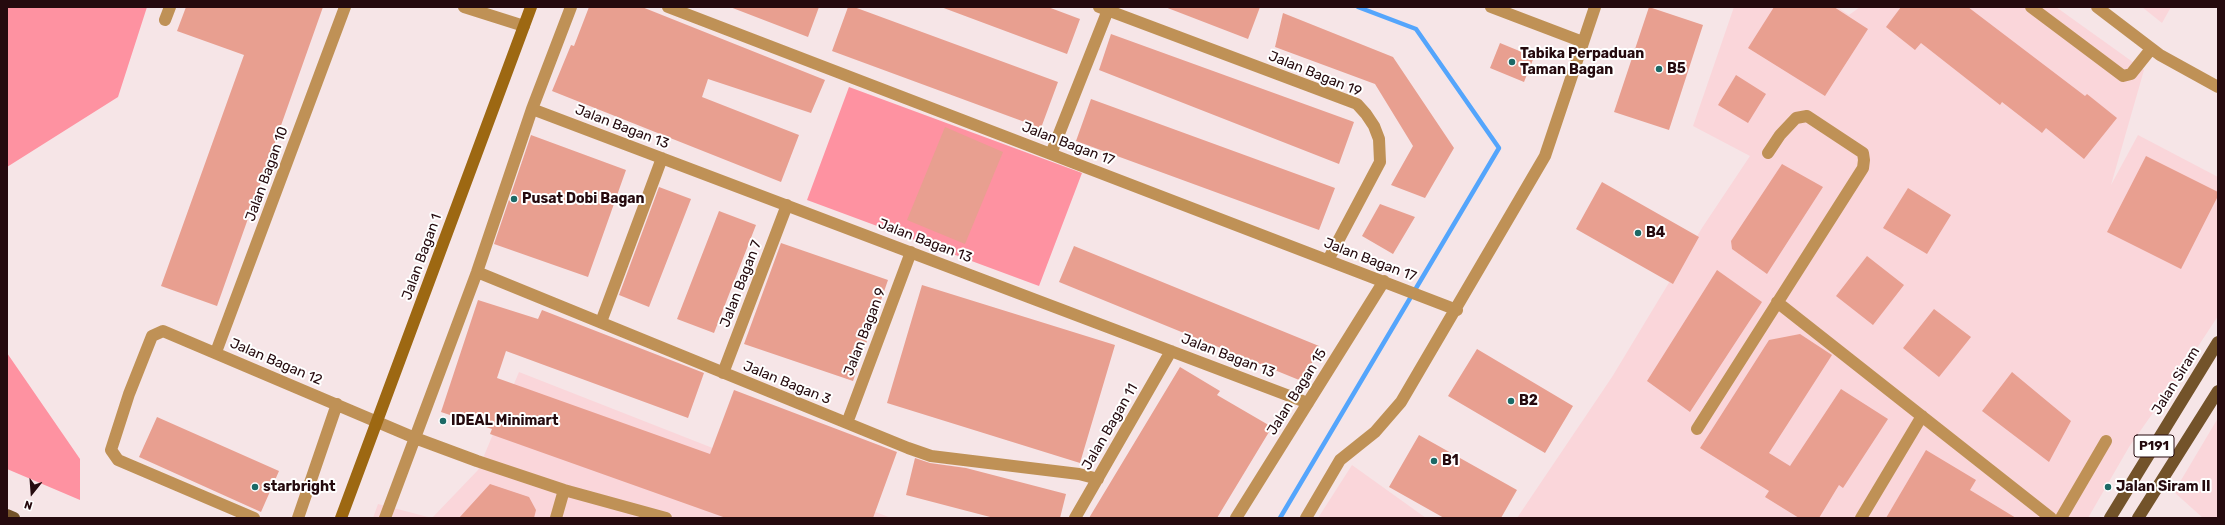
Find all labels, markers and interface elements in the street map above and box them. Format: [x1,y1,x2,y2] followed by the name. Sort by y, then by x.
[1520,46,1644,78] place label: Tabika Perpaduan Taman Bagan
[1266,48,1364,100] street label: Jalan Bagan 19
[1507,57,1517,67] marker: Tabika Perpaduan Taman Bagan
[1667,61,1686,77] place label: B5
[1654,64,1664,74] marker: B5
[573,101,671,153] street label: Jalan Bagan 13
[1019,119,1117,169] street label: Jalan Bagan 17
[242,124,292,224] street label: Jalan Bagan 10
[522,191,645,207] place label: Pusat Dobi Bagan
[509,194,519,204] marker: Pusat Dobi Bagan
[399,212,445,302] street label: Jalan Bagan 1
[876,215,974,267] street label: Jalan Bagan 13
[1646,225,1665,241] place label: B4
[1633,228,1643,238] marker: B4
[1321,235,1419,285] street label: Jalan Bagan 17
[717,238,765,330] street label: Jalan Bagan 7
[840,286,890,378] street label: Jalan Bagan 9
[1179,330,1277,382] street label: Jalan Bagan 13
[227,335,325,389] street label: Jalan Bagan 12
[2148,344,2204,418] street label: Jalan Siram
[1264,346,1330,438] street label: Jalan Bagan 15
[741,358,833,408] street label: Jalan Bagan 3
[1079,381,1141,473] street label: Jalan Bagan 11
[1519,393,1538,409] place label: B2
[1506,396,1516,406] marker: B2
[451,413,558,429] place label: IDEAL Minimart
[438,416,448,426] marker: IDEAL Minimart
[2134,435,2174,457] road number: P191
[1442,453,1459,469] place label: B1
[1429,456,1439,466] marker: B1
[12,473,52,513] north arrow
[263,479,335,495] place label: starbright
[2116,479,2211,495] place label: Jalan Siram II
[250,482,260,492] marker: starbright
[2103,482,2113,492] marker: Jalan Siram II
[23,498,34,512] text: N

